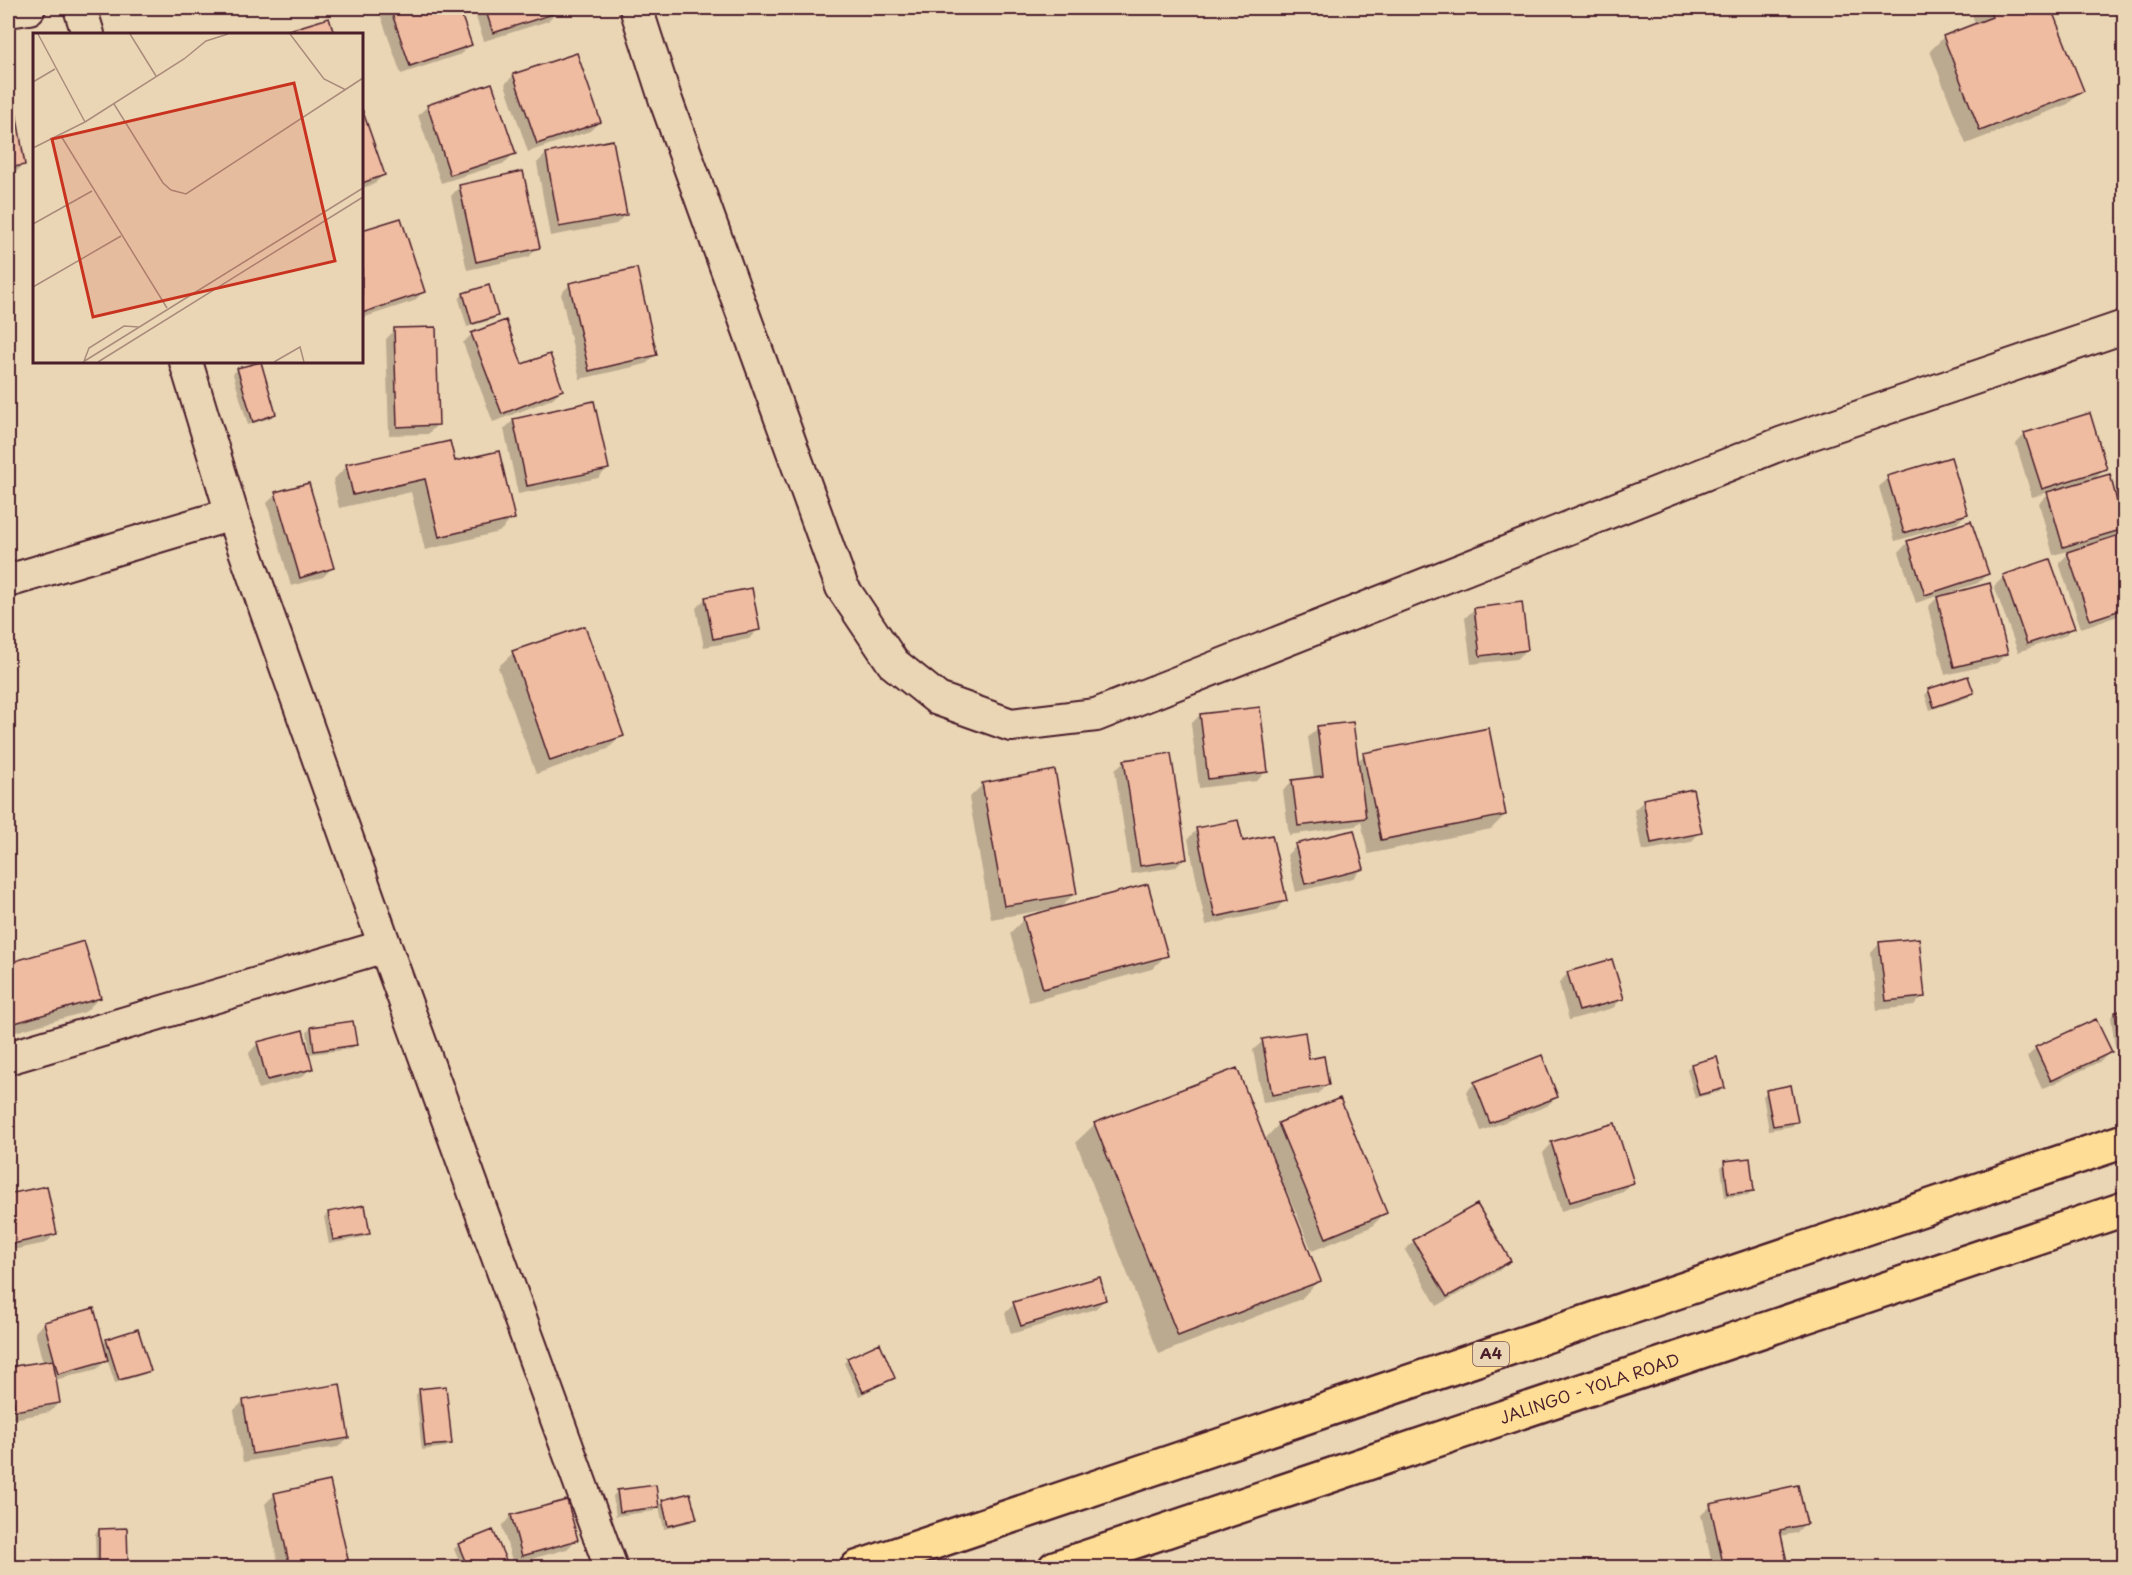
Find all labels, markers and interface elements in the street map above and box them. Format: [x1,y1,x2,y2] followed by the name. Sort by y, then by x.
[33,33,363,363] inset map
[1473,1342,1509,1366] road number: A4
[1496,1346,1683,1429] street label: JALINGO - YOLA ROAD

